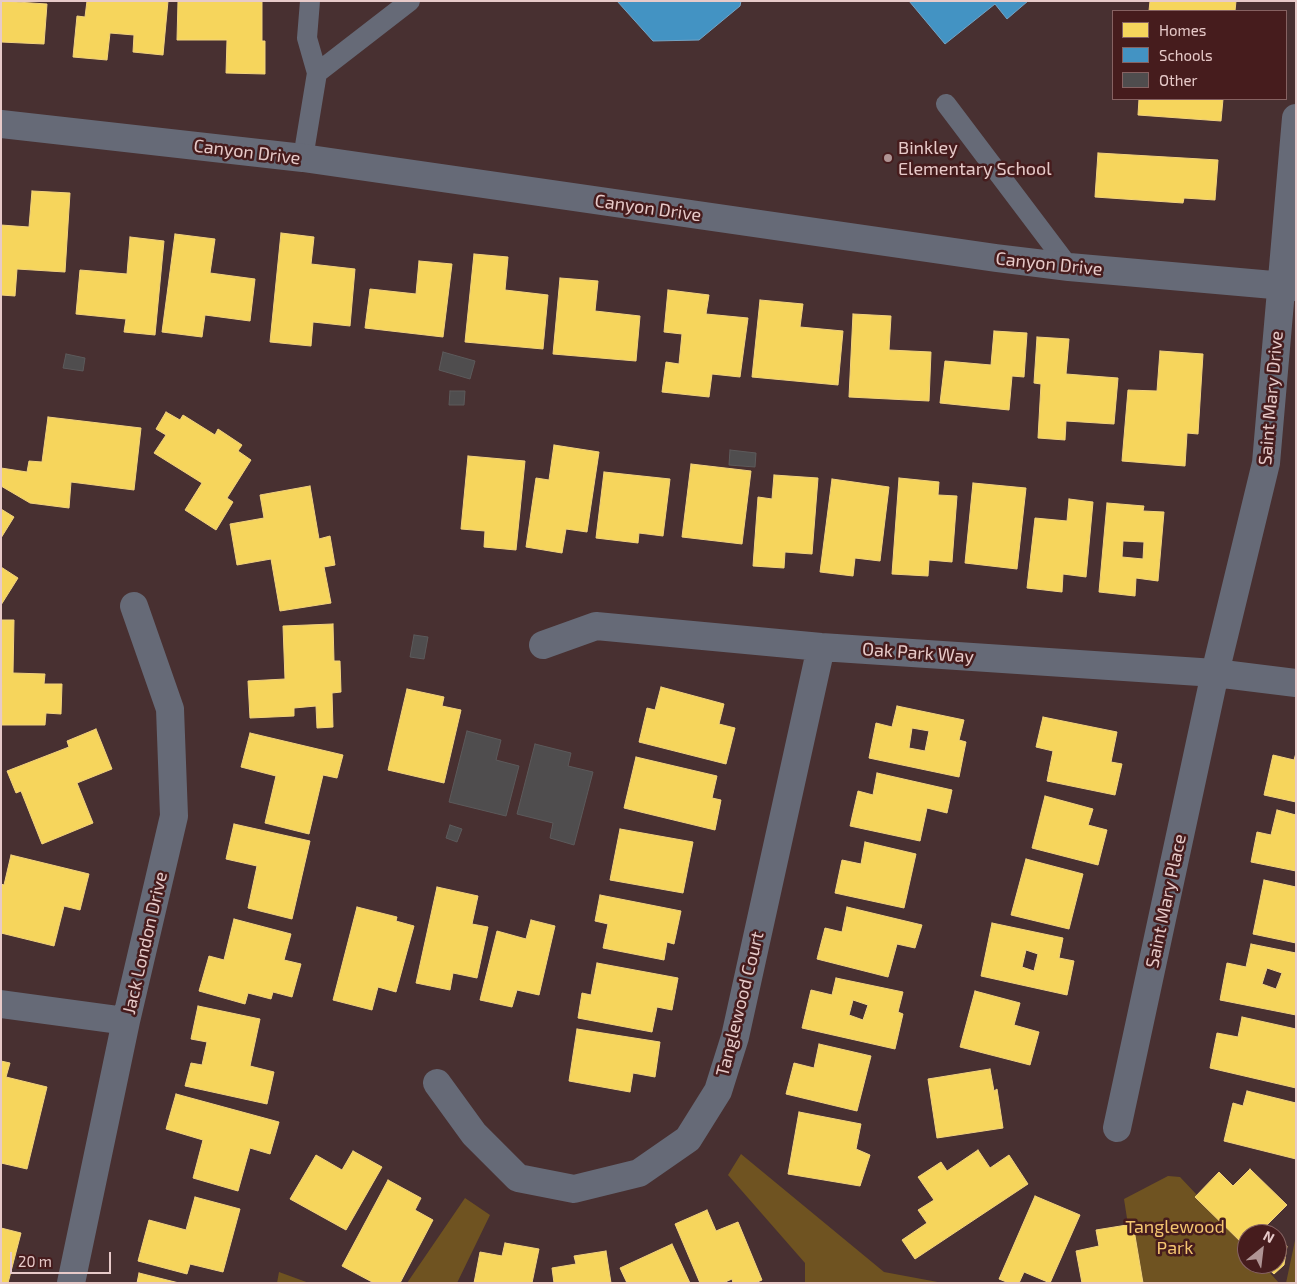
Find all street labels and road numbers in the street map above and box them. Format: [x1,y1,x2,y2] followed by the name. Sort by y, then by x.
[192,135,302,169] street label: Canyon Drive
[593,190,703,226] street label: Canyon Drive
[994,248,1104,280] street label: Canyon Drive
[1254,330,1288,466] street label: Saint Mary Drive
[861,638,975,668] street label: Oak Park Way
[1141,832,1191,970] street label: Saint Mary Place
[118,870,172,1016] street label: Jack London Drive
[712,929,768,1079] street label: Tanglewood Court

